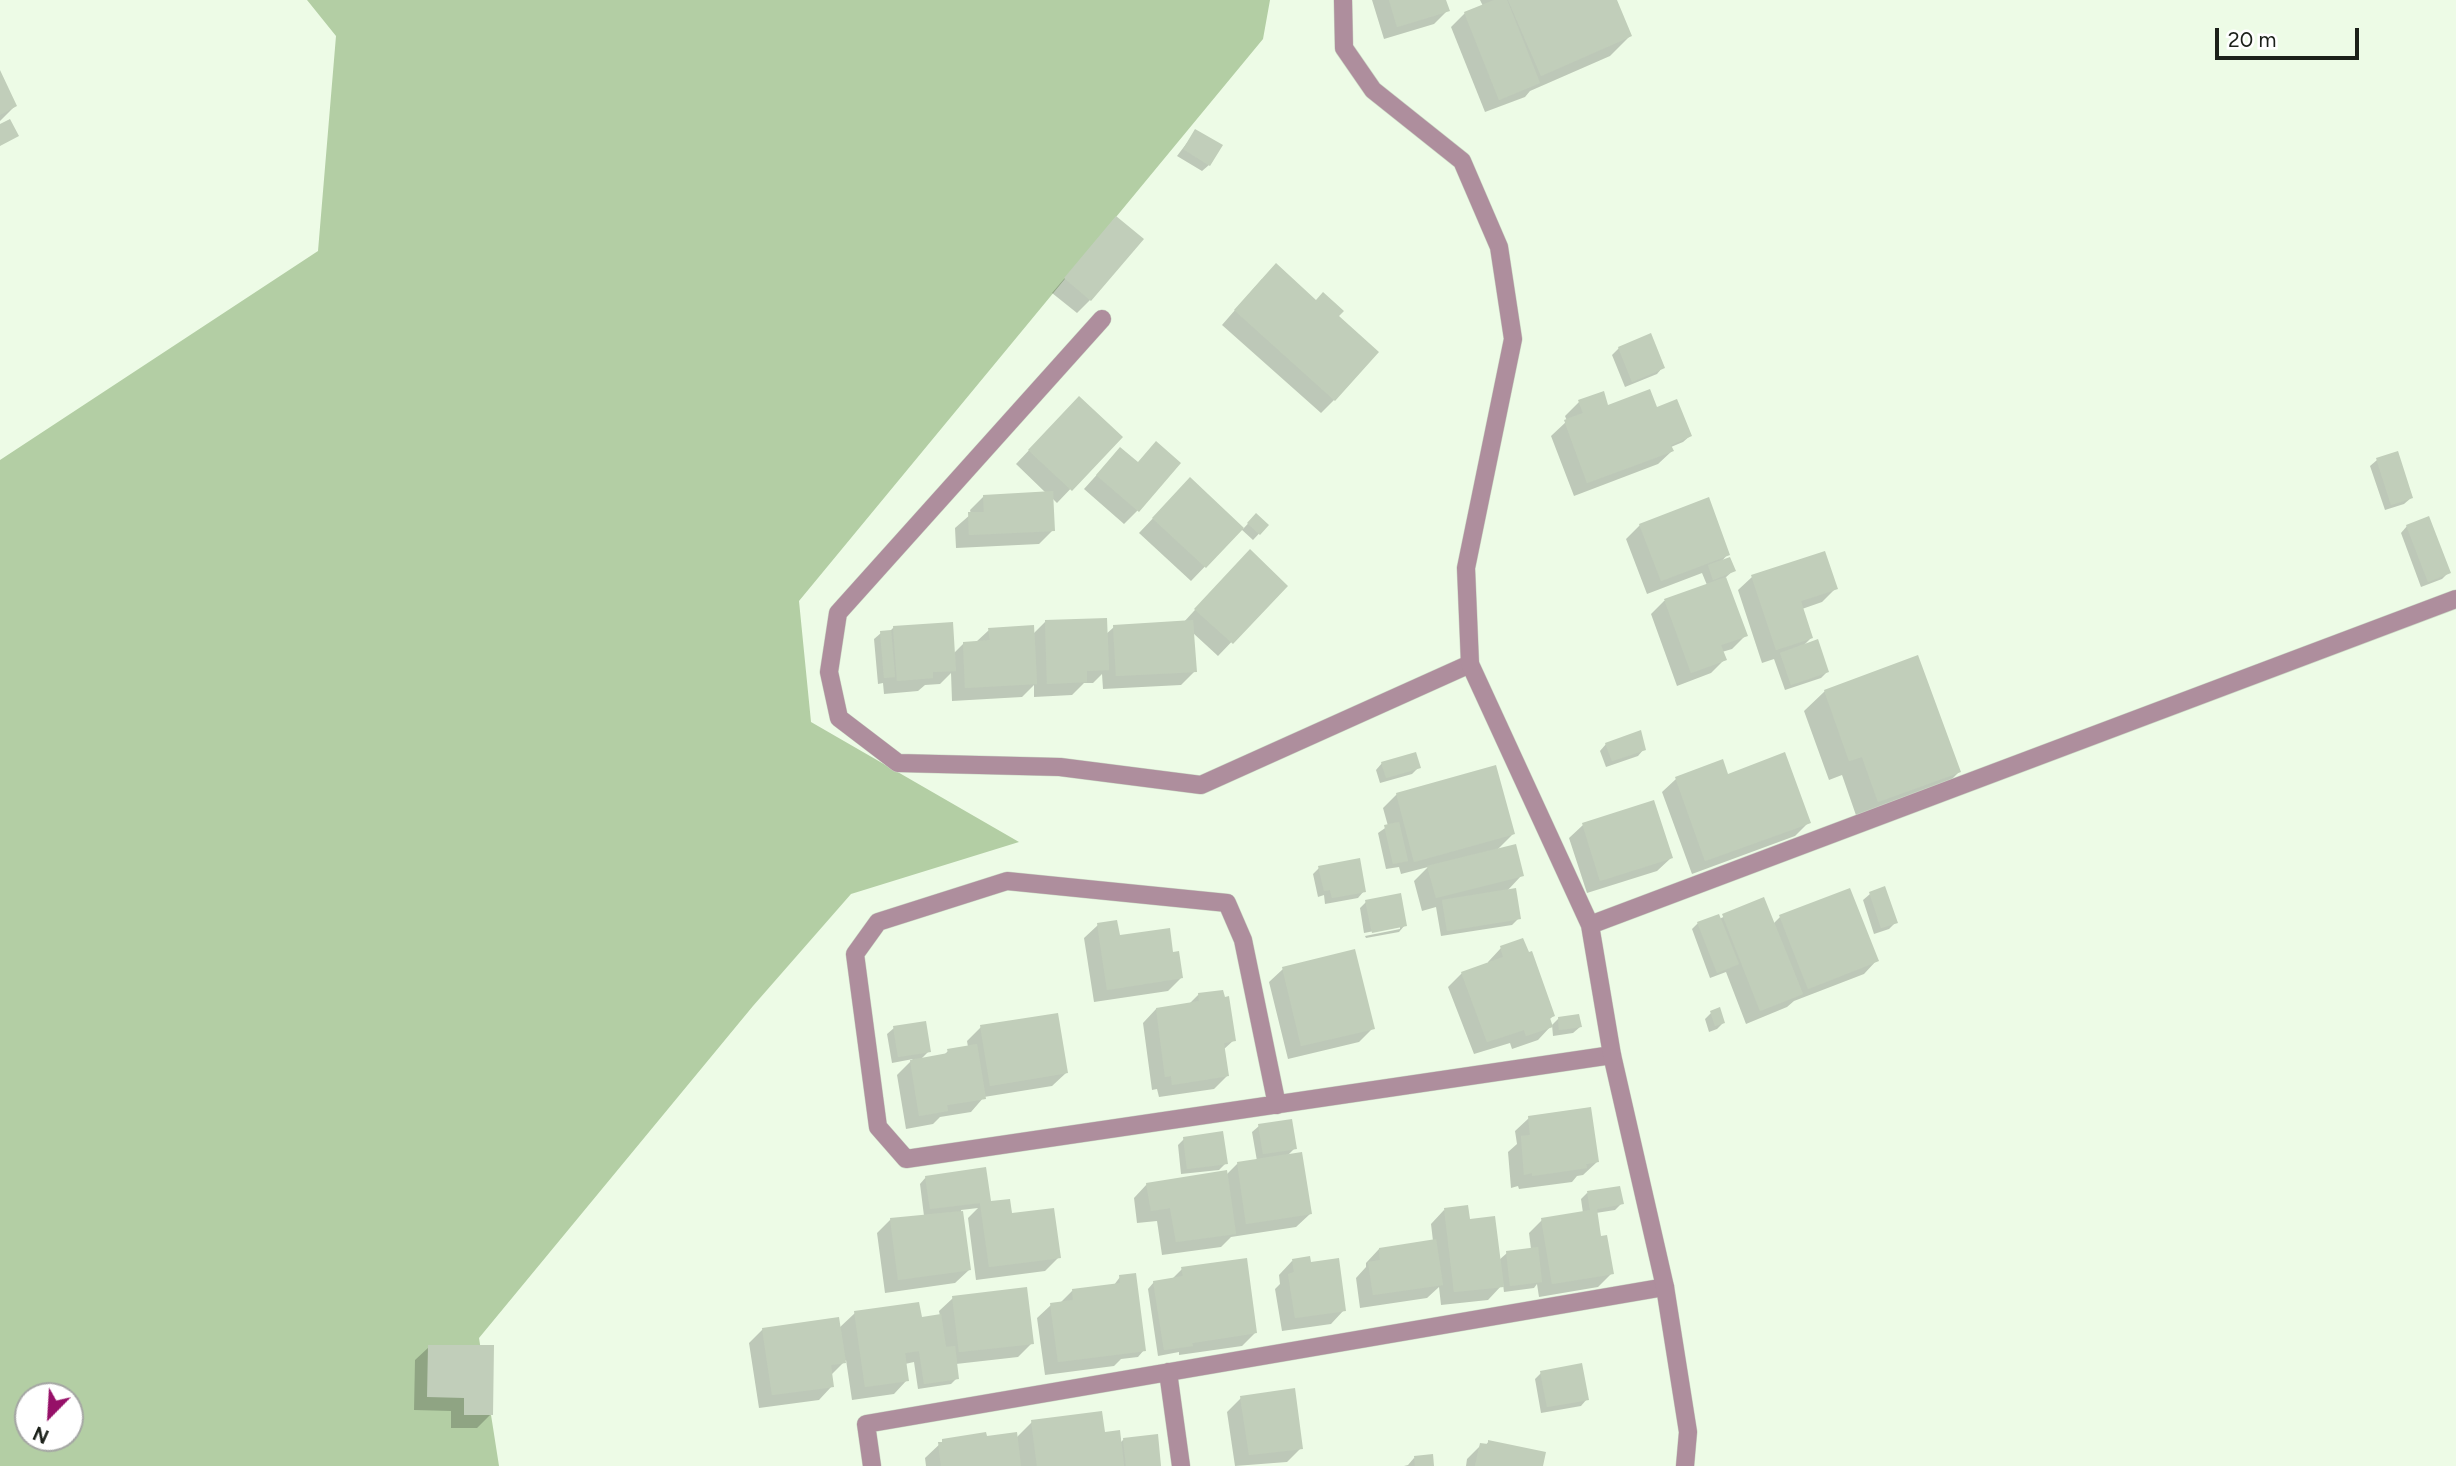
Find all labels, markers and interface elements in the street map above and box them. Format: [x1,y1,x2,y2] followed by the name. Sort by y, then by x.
[2218,14,2362,58] scale bar
[2228,27,2276,52] text: 20 m
[14,1382,84,1452] north arrow
[30,1421,52,1448] text: N

